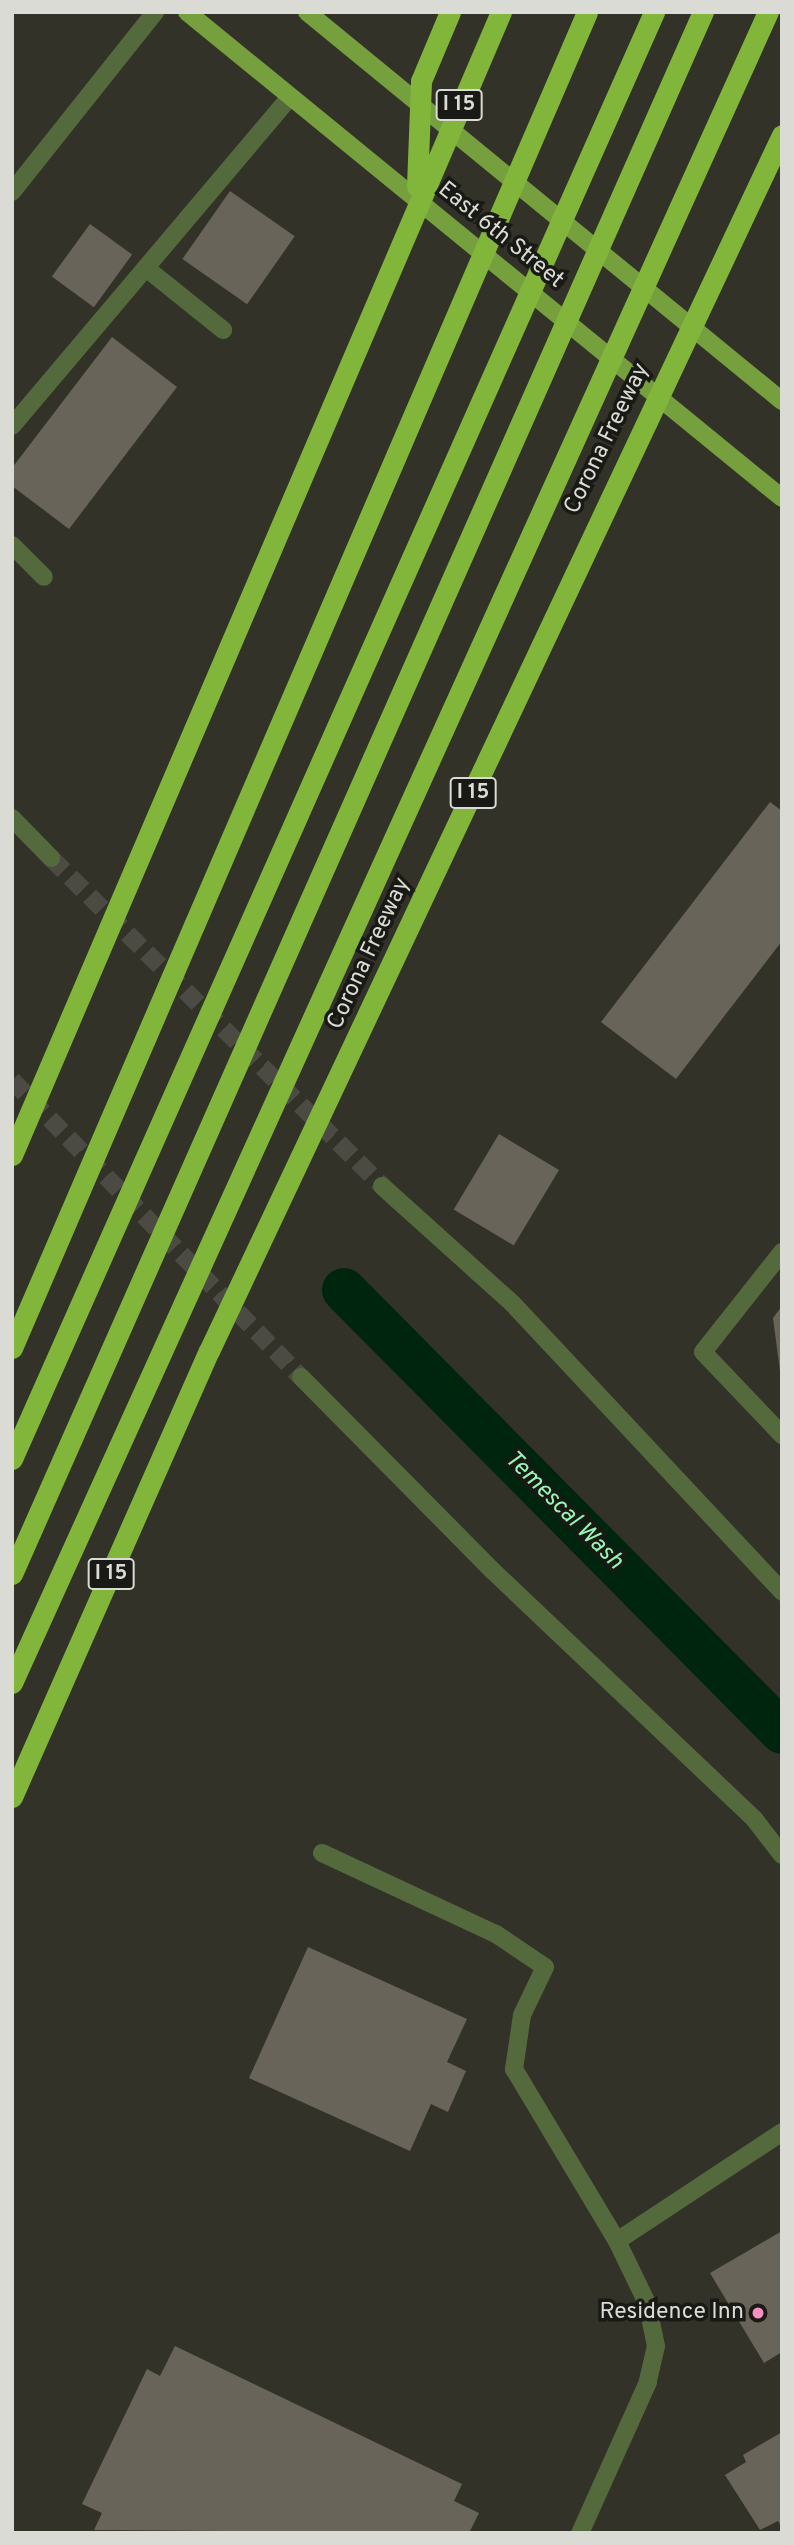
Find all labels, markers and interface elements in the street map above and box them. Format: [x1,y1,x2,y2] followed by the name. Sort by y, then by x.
[434,88,484,122] road number: I 15
[431,177,569,295] street label: East 6th Street
[560,359,656,519] street label: Corona Freeway
[448,776,498,810] road number: I 15
[323,874,417,1034] street label: Corona Freeway
[497,1445,629,1577] water label: Temescal Wash
[86,1556,136,1592] road number: I 15
[600,2299,744,2327] place label: Residence Inn
[750,2305,766,2321] marker: Residence Inn

